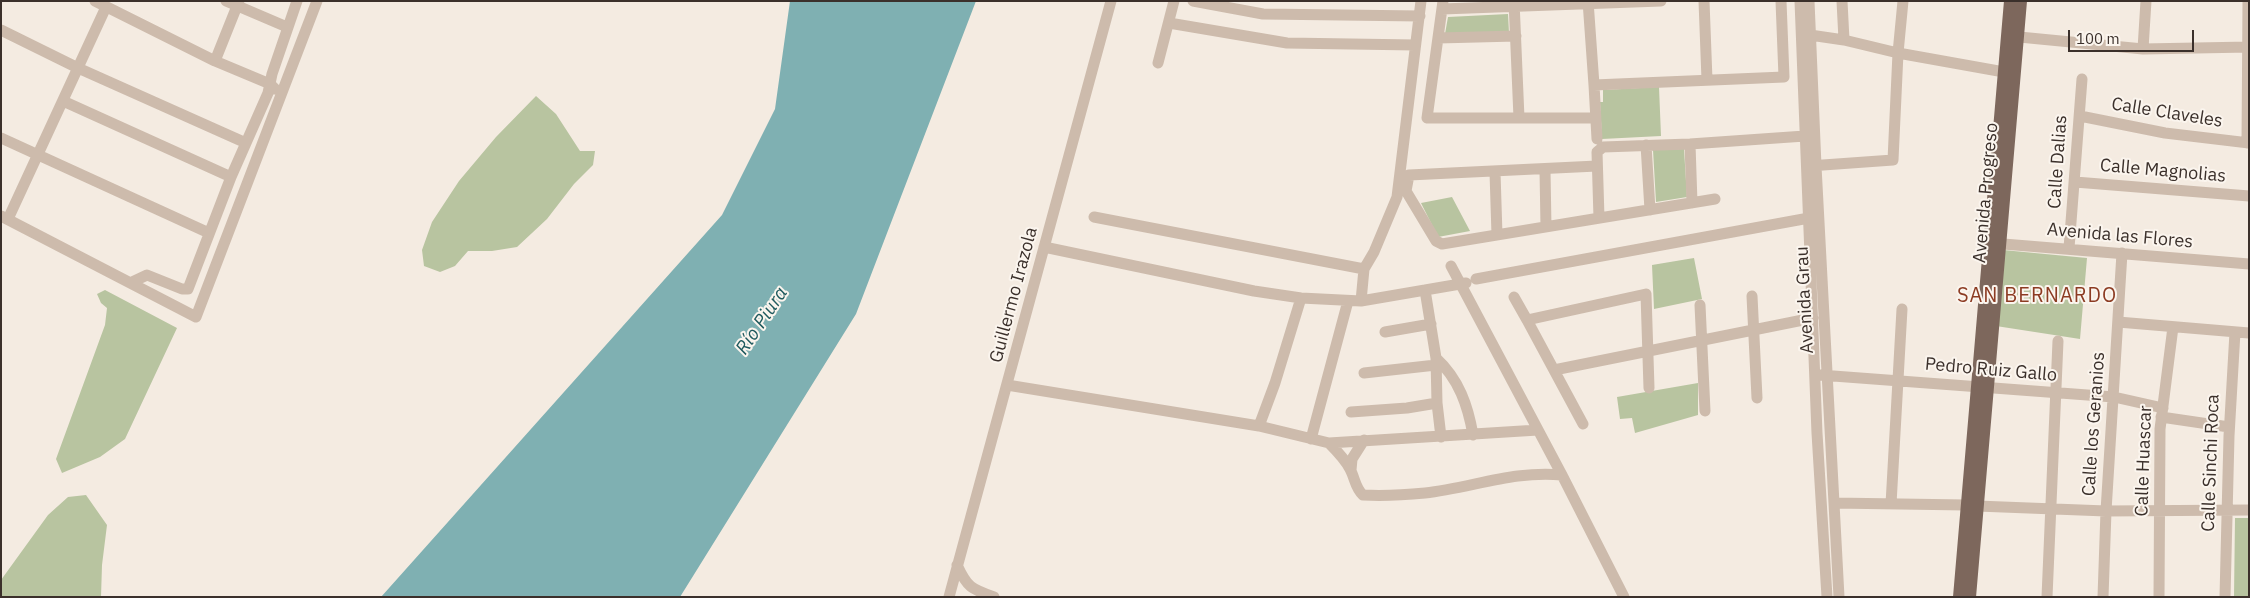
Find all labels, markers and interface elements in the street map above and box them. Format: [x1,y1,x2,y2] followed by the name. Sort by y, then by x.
[2070,20,2196,52] scale bar
[2076,29,2120,48] text: 100 m
[2110,94,2224,132] street label: Calle Claveles
[2044,114,2072,210] street label: Calle Dalias
[1969,122,2003,264] street label: Avenida Progreso
[2099,155,2227,187] street label: Calle Magnolias
[2046,219,2194,253] street label: Avenida las Flores
[986,225,1042,365] street label: Guillermo Irazola
[1791,246,1819,354] street label: Avenida Grau
[731,283,793,359] water label: Río Piura
[1955,284,2119,308] district label: SAN BERNARDO
[2078,351,2110,497] street label: Calle los Geranios
[1924,353,2058,387] street label: Pedro Ruiz Gallo
[2198,394,2224,532] street label: Calle Sinchi Roca
[2131,405,2157,517] street label: Calle Huascar

